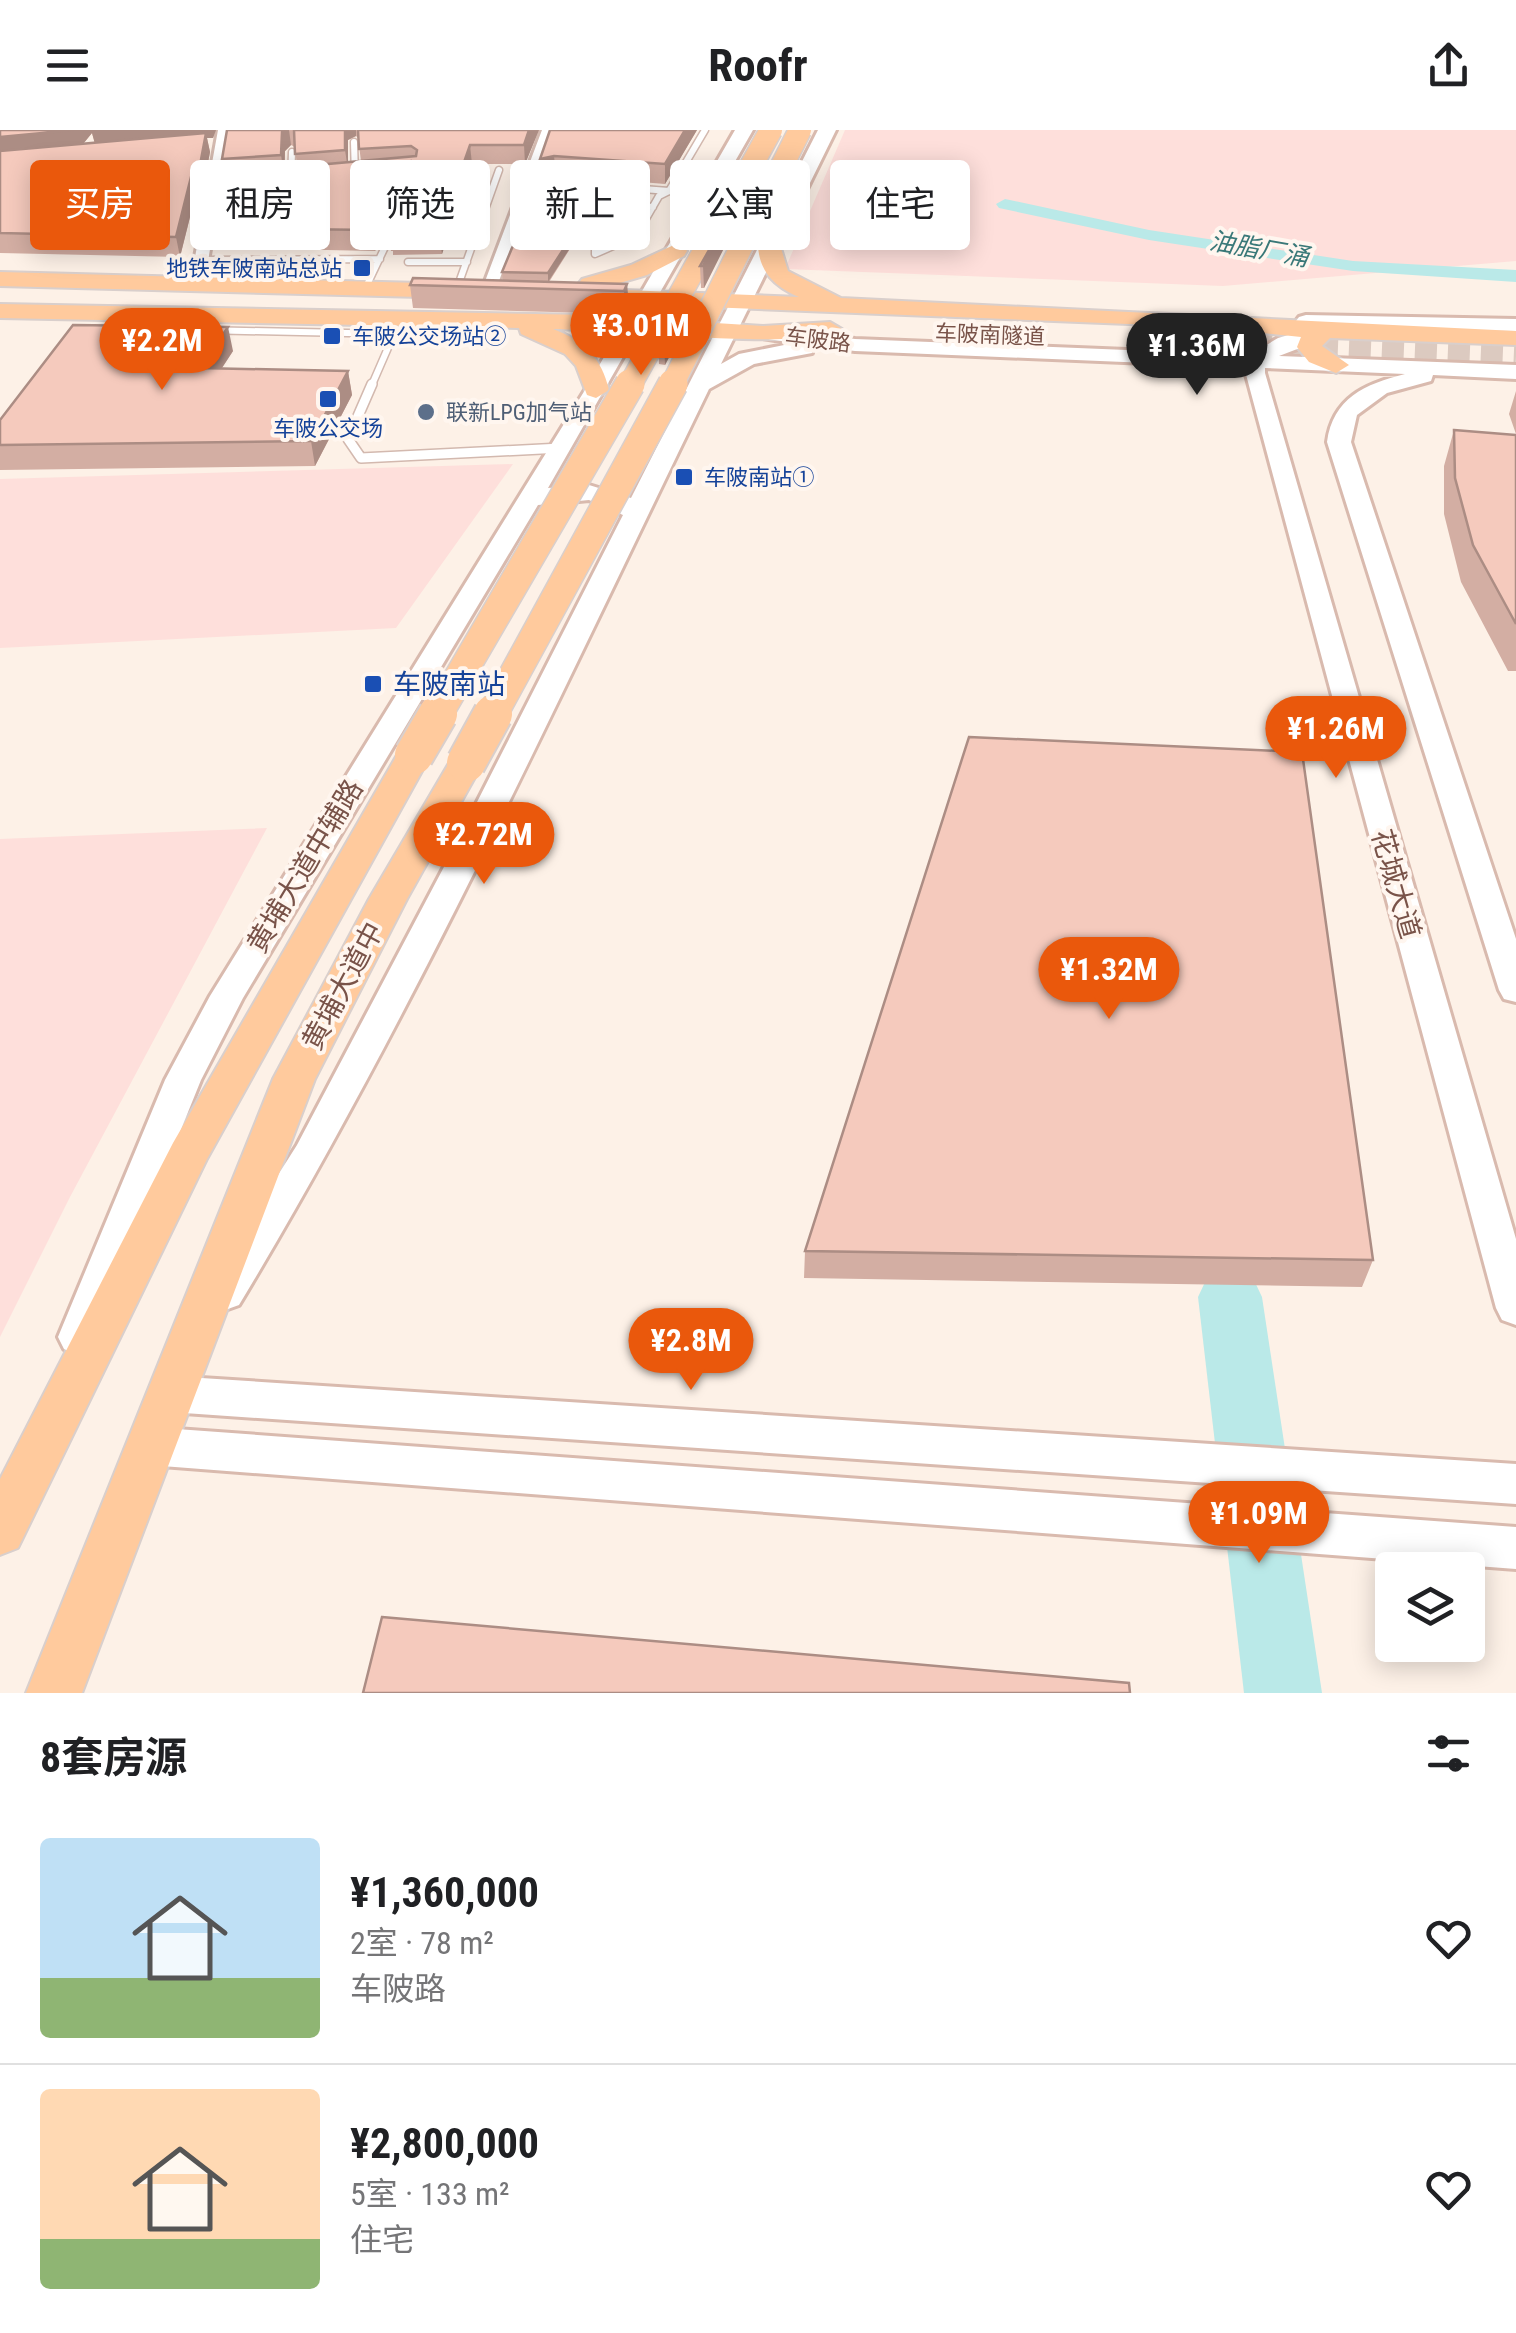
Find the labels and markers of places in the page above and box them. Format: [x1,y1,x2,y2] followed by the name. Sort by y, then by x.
[166,256,342,281] place label: 地铁车陂南站总站
[351,257,373,279] marker: 地铁车陂南站总站
[560,293,722,378] pin: ¥3.01M
[92,308,232,393] pin: ¥2.2M
[1116,313,1278,398] pin: ¥1.36M
[352,324,506,349] place label: 车陂公交场站②
[321,325,343,347] marker: 车陂公交场站②
[317,388,339,410] marker: 车陂公交场
[446,400,592,425] place label: 联新LPG加气站
[415,401,437,423] marker: 联新LPG加气站
[273,416,383,441] place label: 车陂公交场
[704,465,814,490] place label: 车陂南站①
[673,466,695,488] marker: 车陂南站①
[393,668,505,701] place label: 车陂南站
[362,673,384,695] marker: 车陂南站
[1255,696,1417,781] pin: ¥1.26M
[403,802,565,887] pin: ¥2.72M
[1028,937,1190,1022] pin: ¥1.32M
[621,1308,761,1393] pin: ¥2.8M
[1178,1481,1340,1566] pin: ¥1.09M

